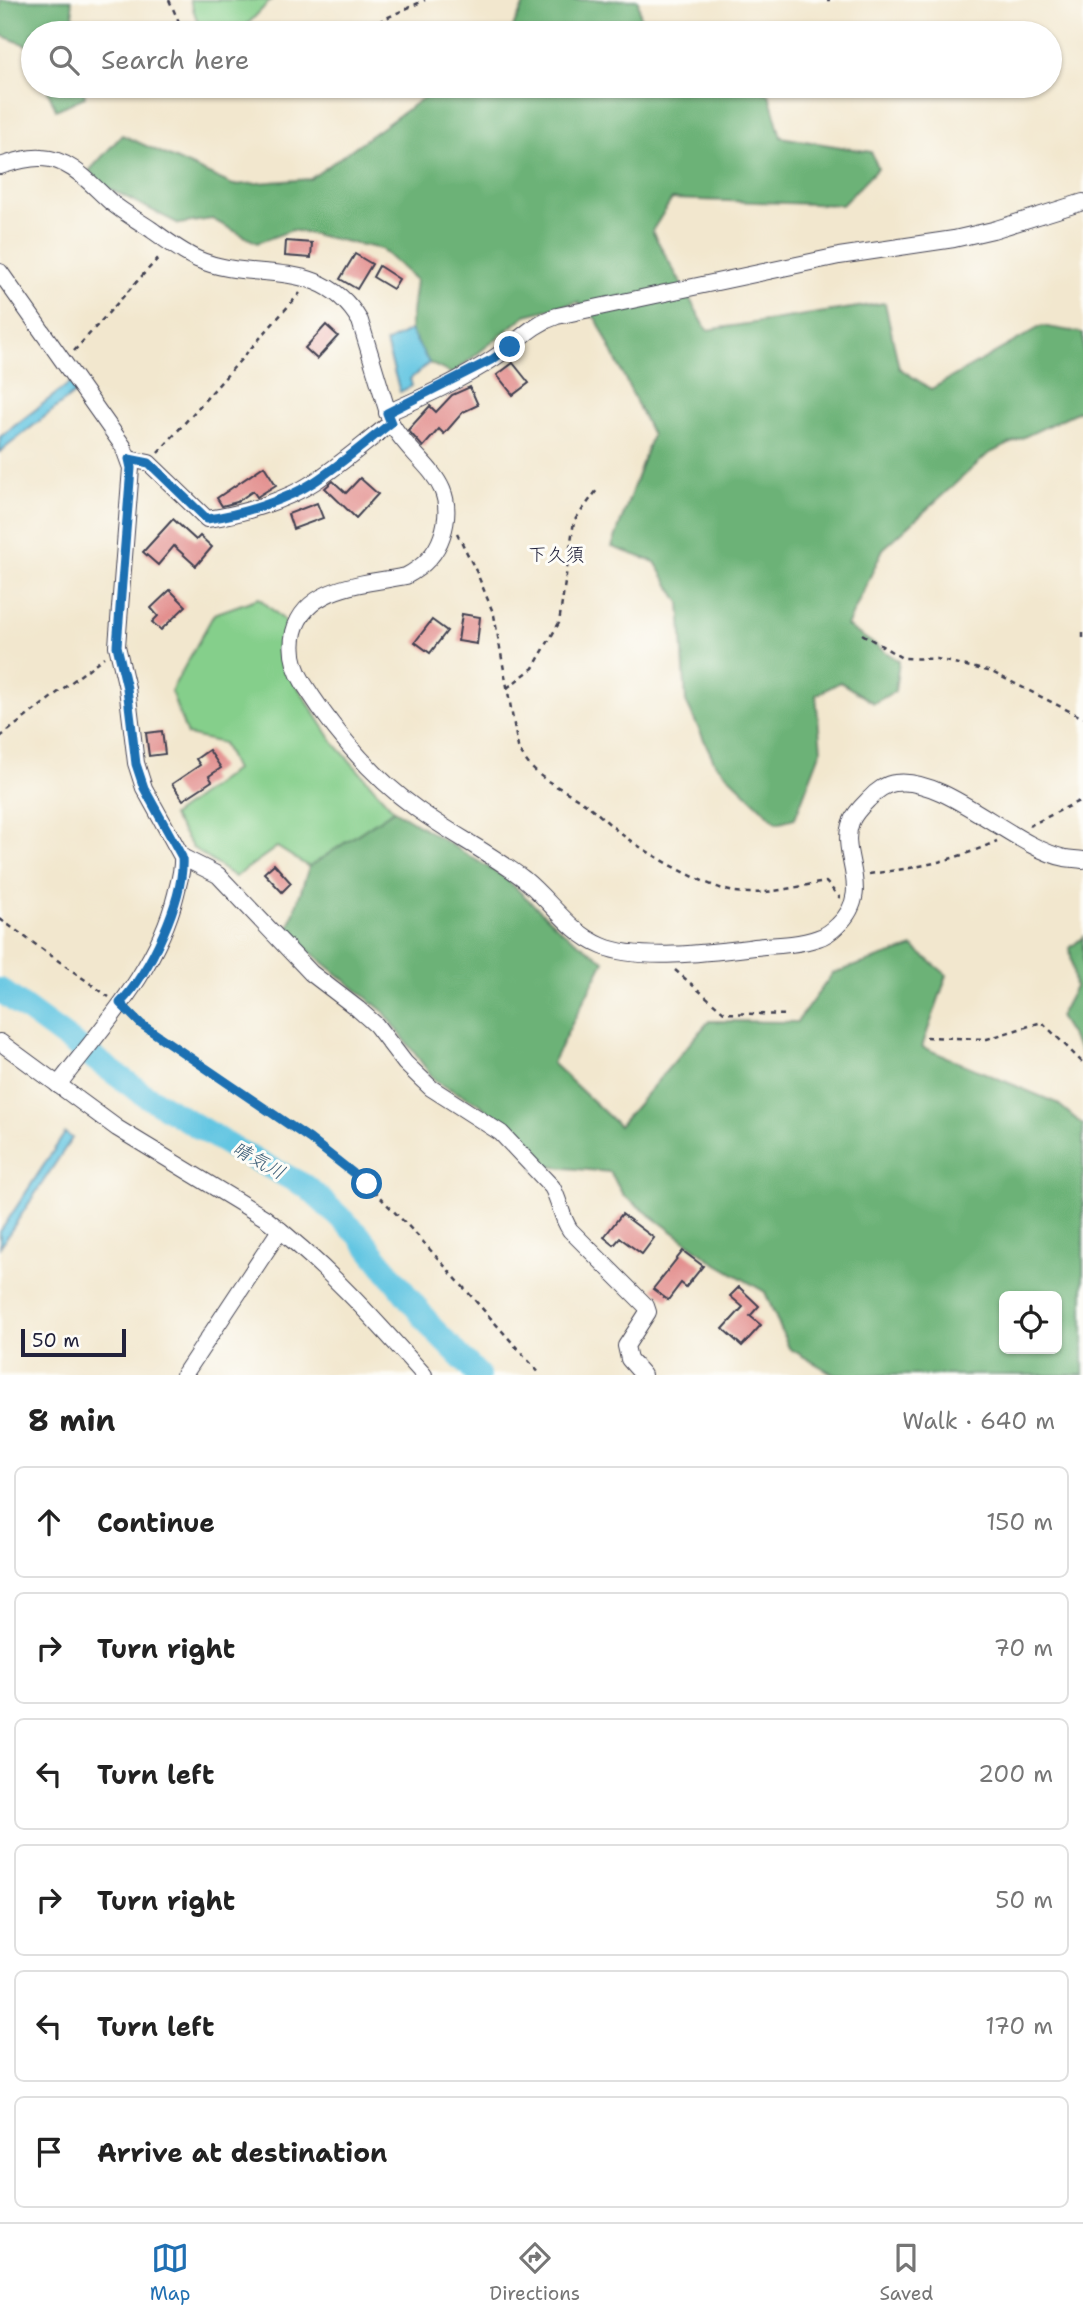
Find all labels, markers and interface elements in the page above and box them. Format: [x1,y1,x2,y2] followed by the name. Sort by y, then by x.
[21,21,1062,98] search box
[45,41,83,79] icon: search
[101,42,250,77] text: Search here
[494,331,525,362] route end
[527,542,585,567] district label: 下久須
[228,1136,290,1185] water label: 晴気川
[351,1168,382,1199] route start
[999,1291,1062,1354] map controls
[999,1291,1062,1354] button: locate
[21,1326,126,1358] scale bar
[32,1328,80,1353] text: 50 m
[28,1400,115,1441] text: 8 min
[902,1406,1055,1436] text: Walk · 640 m
[30,1503,68,1541] icon: ahead
[97,1505,215,1540] text: Continue
[986,1507,1053,1537] text: 150 m
[30,1629,68,1667] icon: right
[97,1631,235,1666] text: Turn right
[994,1633,1053,1663] text: 70 m
[30,1755,68,1793] icon: left
[97,1757,214,1792] text: Turn left
[978,1759,1053,1789] text: 200 m
[30,1881,68,1919] icon: right
[97,1883,235,1918] text: Turn right
[995,1885,1053,1915] text: 50 m
[30,2007,68,2045] icon: left
[97,2009,214,2044] text: Turn left
[985,2011,1053,2041] text: 170 m
[30,2133,68,2171] icon: arrive
[97,2135,387,2170] text: Arrive at destination
[150,2239,190,2306] tab: Map
[490,2239,580,2306] tab: Directions
[879,2239,933,2306] tab: Saved

